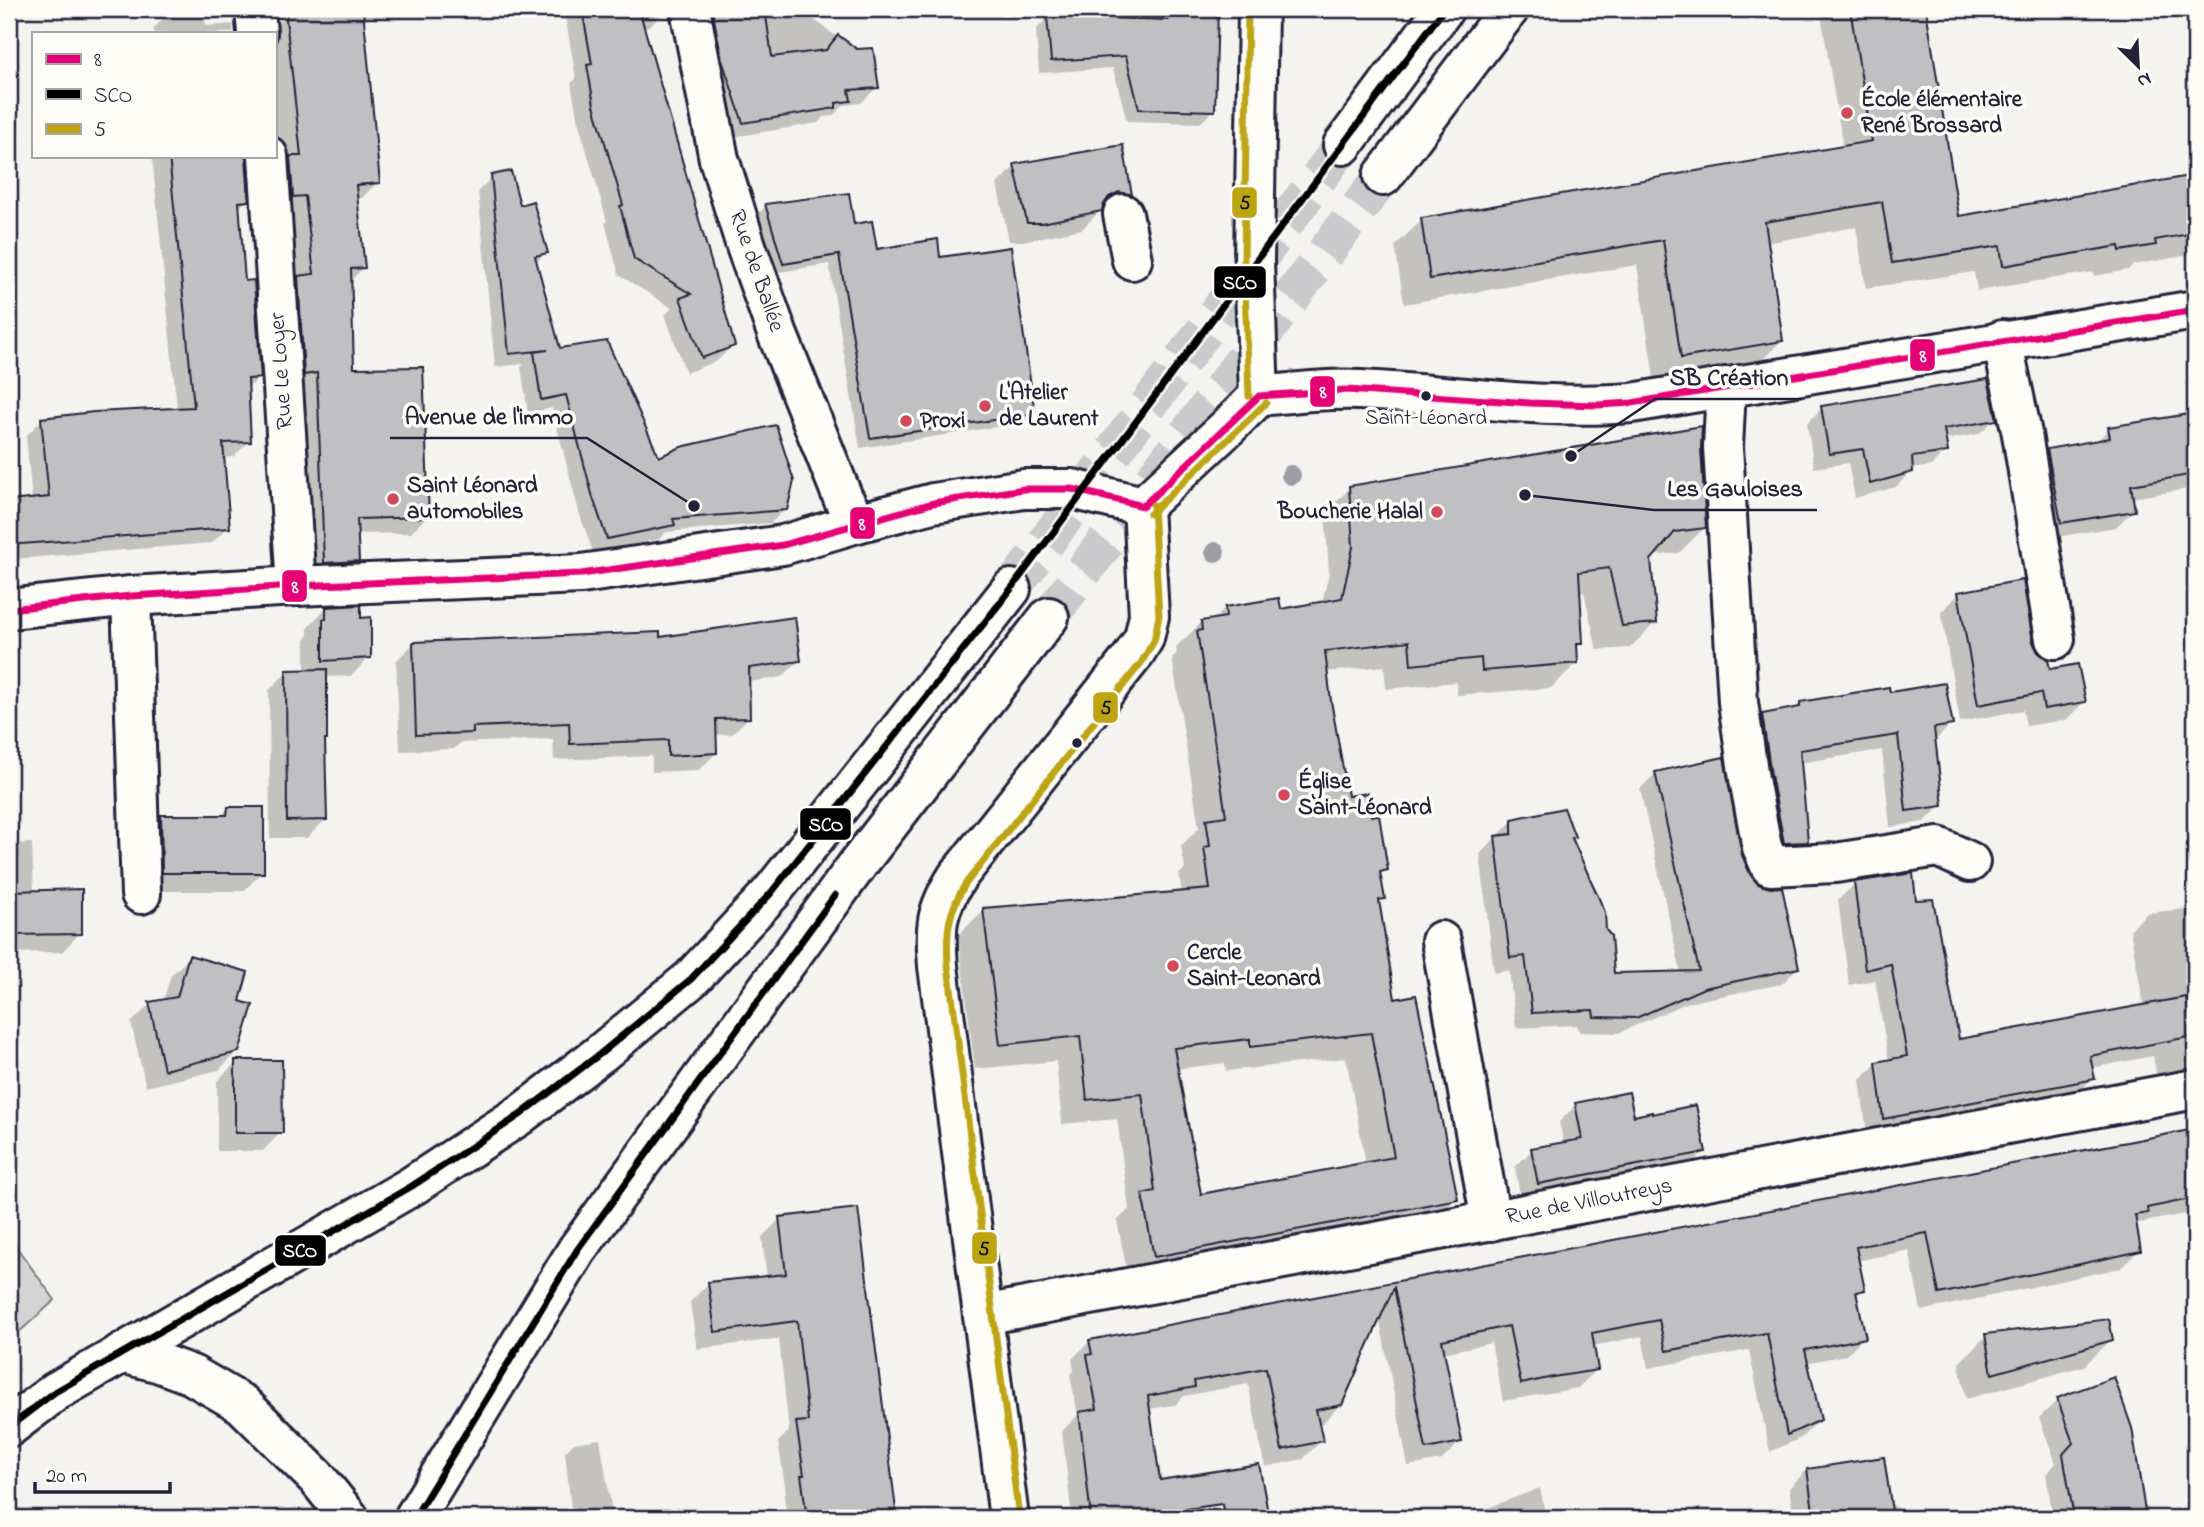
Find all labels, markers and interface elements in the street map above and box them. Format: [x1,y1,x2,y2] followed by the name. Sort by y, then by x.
[32,32,276,158] legend
[2102,32,2172,102] north arrow
[94,46,102,76] text: 8
[2132,64,2155,94] text: N
[94,82,132,112] text: SCO
[1861,84,2023,143] place label: École élémentaire René Brossard
[1839,105,1855,121] marker: École élémentaire René Brossard
[94,116,106,146] text: 5
[1231,186,1258,219] line badge: 5
[1240,191,1251,218] text: 5
[720,206,793,337] street label: Rue de Ballée
[1213,265,1267,299] line badge: SCO
[1223,271,1257,298] text: SCO
[261,310,305,431] street label: Rue Le Loyer
[1909,338,1936,372] line badge: 8
[1918,344,1927,371] text: 8
[1655,354,1802,399] callout: SB Création
[1670,362,1788,397] text: SB Création
[1309,375,1336,408] line badge: 8
[999,377,1099,436] place label: L'Atelier de Laurent
[1318,380,1327,407] text: 8
[1419,389,1433,403] marker: Saint-Léonard
[390,393,587,438] callout: Avenue de l'immo
[977,398,993,414] marker: L'Atelier de Laurent
[405,401,573,436] text: Avenue de l'immo
[1365,404,1487,434] place label: Saint-Léonard
[920,405,965,438] place label: Proxi
[898,413,914,429] marker: Proxi
[1654,465,1817,510] callout: Les Gauloises
[407,470,538,529] place label: Saint Léonard automobiles
[1667,473,1803,508] text: Les Gauloises
[385,491,401,507] marker: Saint Léonard automobiles
[1277,496,1423,529] place label: Boucherie Halal
[1429,504,1445,520] marker: Boucherie Halal
[849,506,876,540] line badge: 8
[857,512,866,539] text: 8
[281,569,308,603] line badge: 8
[290,575,299,602] text: 8
[1092,691,1119,724] line badge: 5
[1101,696,1112,723] text: 5
[1070,736,1084,750] unlabelled marker
[1298,766,1432,825] place label: Église Saint-Léonard
[1276,787,1292,803] marker: Église Saint-Léonard
[799,807,852,841] line badge: SCO
[809,813,843,840] text: SCO
[1187,937,1321,996] place label: Cercle Saint-Leonard
[1165,958,1181,974] marker: Cercle Saint-Leonard
[1503,1170,1676,1236] street label: Rue de Villoutreys
[971,1231,998,1265] line badge: 5
[274,1234,327,1267] line badge: SCO
[979,1237,990,1264] text: 5
[283,1239,317,1266] text: SCO
[35,1450,170,1494] scale bar
[46,1462,87,1492] text: 20 m

